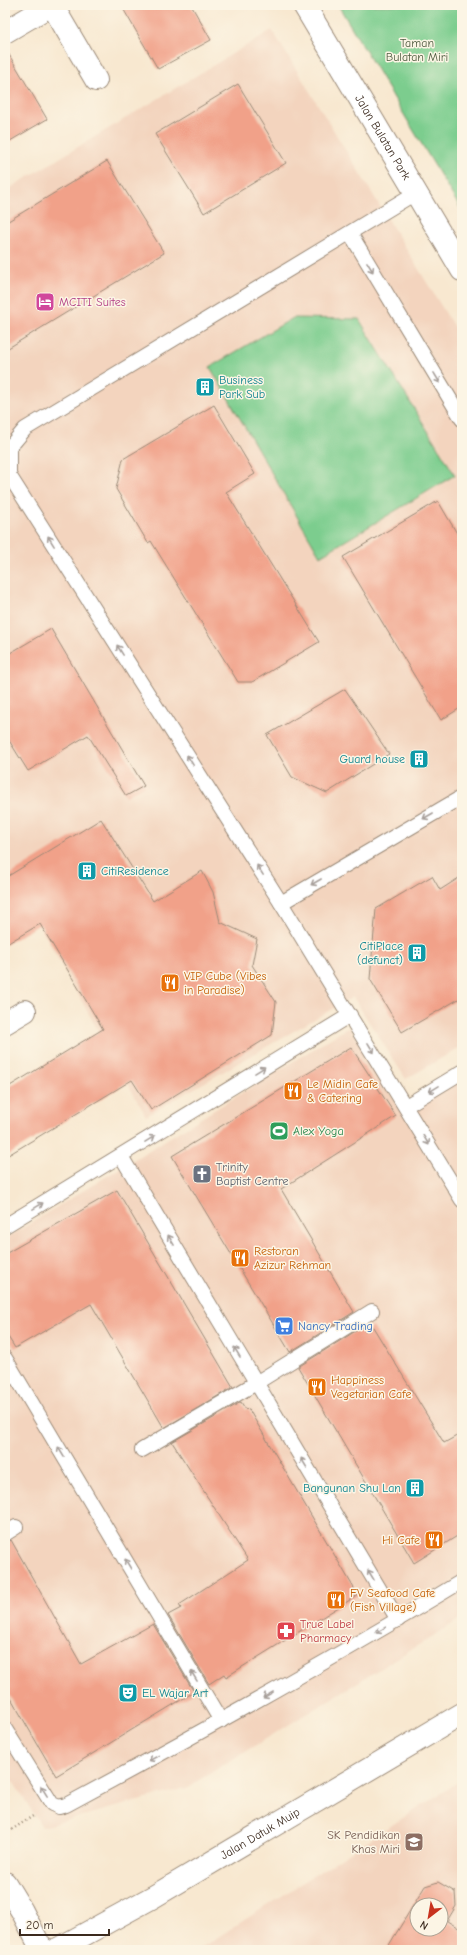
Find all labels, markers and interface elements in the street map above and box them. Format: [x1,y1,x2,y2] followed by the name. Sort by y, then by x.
[386,36,448,64] park label: Taman Bulatan Miri
[352,92,414,182] street label: Jalan Bulatan Park
[366,261,374,272] one-way arrow
[34,291,56,313] hotel icon: MCITI Suites
[59,295,126,309] place label: MCITI Suites
[434,372,442,384] one-way arrow
[219,373,265,401] place label: Business Park Sub
[194,376,216,398] building icon: Business Park Sub
[46,535,54,547] one-way arrow
[116,645,124,656] one-way arrow
[408,748,430,770] building icon: Guard house
[339,752,405,766] place label: Guard house
[186,755,194,766] one-way arrow
[422,813,434,821] one-way arrow
[76,860,98,882] building icon: CitiResidence
[101,864,169,878] place label: CitiResidence
[255,864,263,876] one-way arrow
[311,878,322,886] one-way arrow
[357,939,403,967] place label: CitiPlace (defunct)
[406,942,428,964] building icon: CitiPlace (defunct)
[184,969,267,997] place label: VIP Cube (Vibes in Paradise)
[159,972,181,994] restaurant icon: VIP Cube (Vibes in Paradise)
[367,1042,375,1054] one-way arrow
[254,1066,266,1074] one-way arrow
[307,1077,378,1105] place label: Le Midin Cafe & Catering
[282,1080,304,1102] restaurant icon: Le Midin Cafe & Catering
[429,1085,440,1093] one-way arrow
[268,1120,290,1142] sports icon: Alex Yoga
[293,1124,344,1138] place label: Alex Yoga
[144,1134,155,1143] one-way arrow
[422,1134,430,1145] one-way arrow
[216,1160,288,1188] place label: Trinity Baptist Centre
[191,1163,213,1185] church icon: Trinity Baptist Centre
[32,1202,43,1210] one-way arrow
[166,1234,174,1246] one-way arrow
[254,1244,331,1272] place label: Restoran Azizur Rehman
[229,1247,251,1269] restaurant icon: Restoran Azizur Rehman
[273,1315,295,1337] supermarket icon: Nancy Trading
[298,1319,373,1333] place label: Nancy Trading
[233,1347,241,1358] one-way arrow
[331,1373,411,1401] place label: Happiness Vegetarian Cafe
[306,1376,328,1398] restaurant icon: Happiness Vegetarian Cafe
[57,1446,65,1458] one-way arrow
[299,1457,307,1469] one-way arrow
[404,1477,426,1499] building icon: Bangunan Shu Lan
[303,1481,401,1495] place label: Bangunan Shu Lan
[423,1529,445,1551] restaurant icon: Hi Cafe
[382,1533,420,1547] place label: Hi Cafe
[124,1559,132,1570] one-way arrow
[366,1569,374,1581] one-way arrow
[350,1586,435,1614] place label: FV Seafood Cafe (Fish Village)
[325,1589,347,1611] restaurant icon: FV Seafood Cafe (Fish Village)
[300,1617,354,1645] place label: True Label Pharmacy
[275,1620,297,1642] pharmacy icon: True Label Pharmacy
[375,1627,387,1635] one-way arrow
[190,1670,198,1682] one-way arrow
[117,1682,139,1704] theatre icon: EL Wajar Art
[142,1686,209,1700] place label: EL Wajar Art
[262,1691,274,1699] one-way arrow
[148,1754,160,1762] one-way arrow
[39,1785,47,1797] one-way arrow
[218,1805,302,1862] street label: Jalan Datuk Muip
[327,1828,400,1856] place label: SK Pendidikan Khas Miri
[403,1831,425,1853] school or university icon: SK Pendidikan Khas Miri
[409,1897,449,1937] north arrow
[20,1911,109,1937] scale bar
[26,1918,54,1932] text: 20 m
[418,1918,431,1933] text: N

